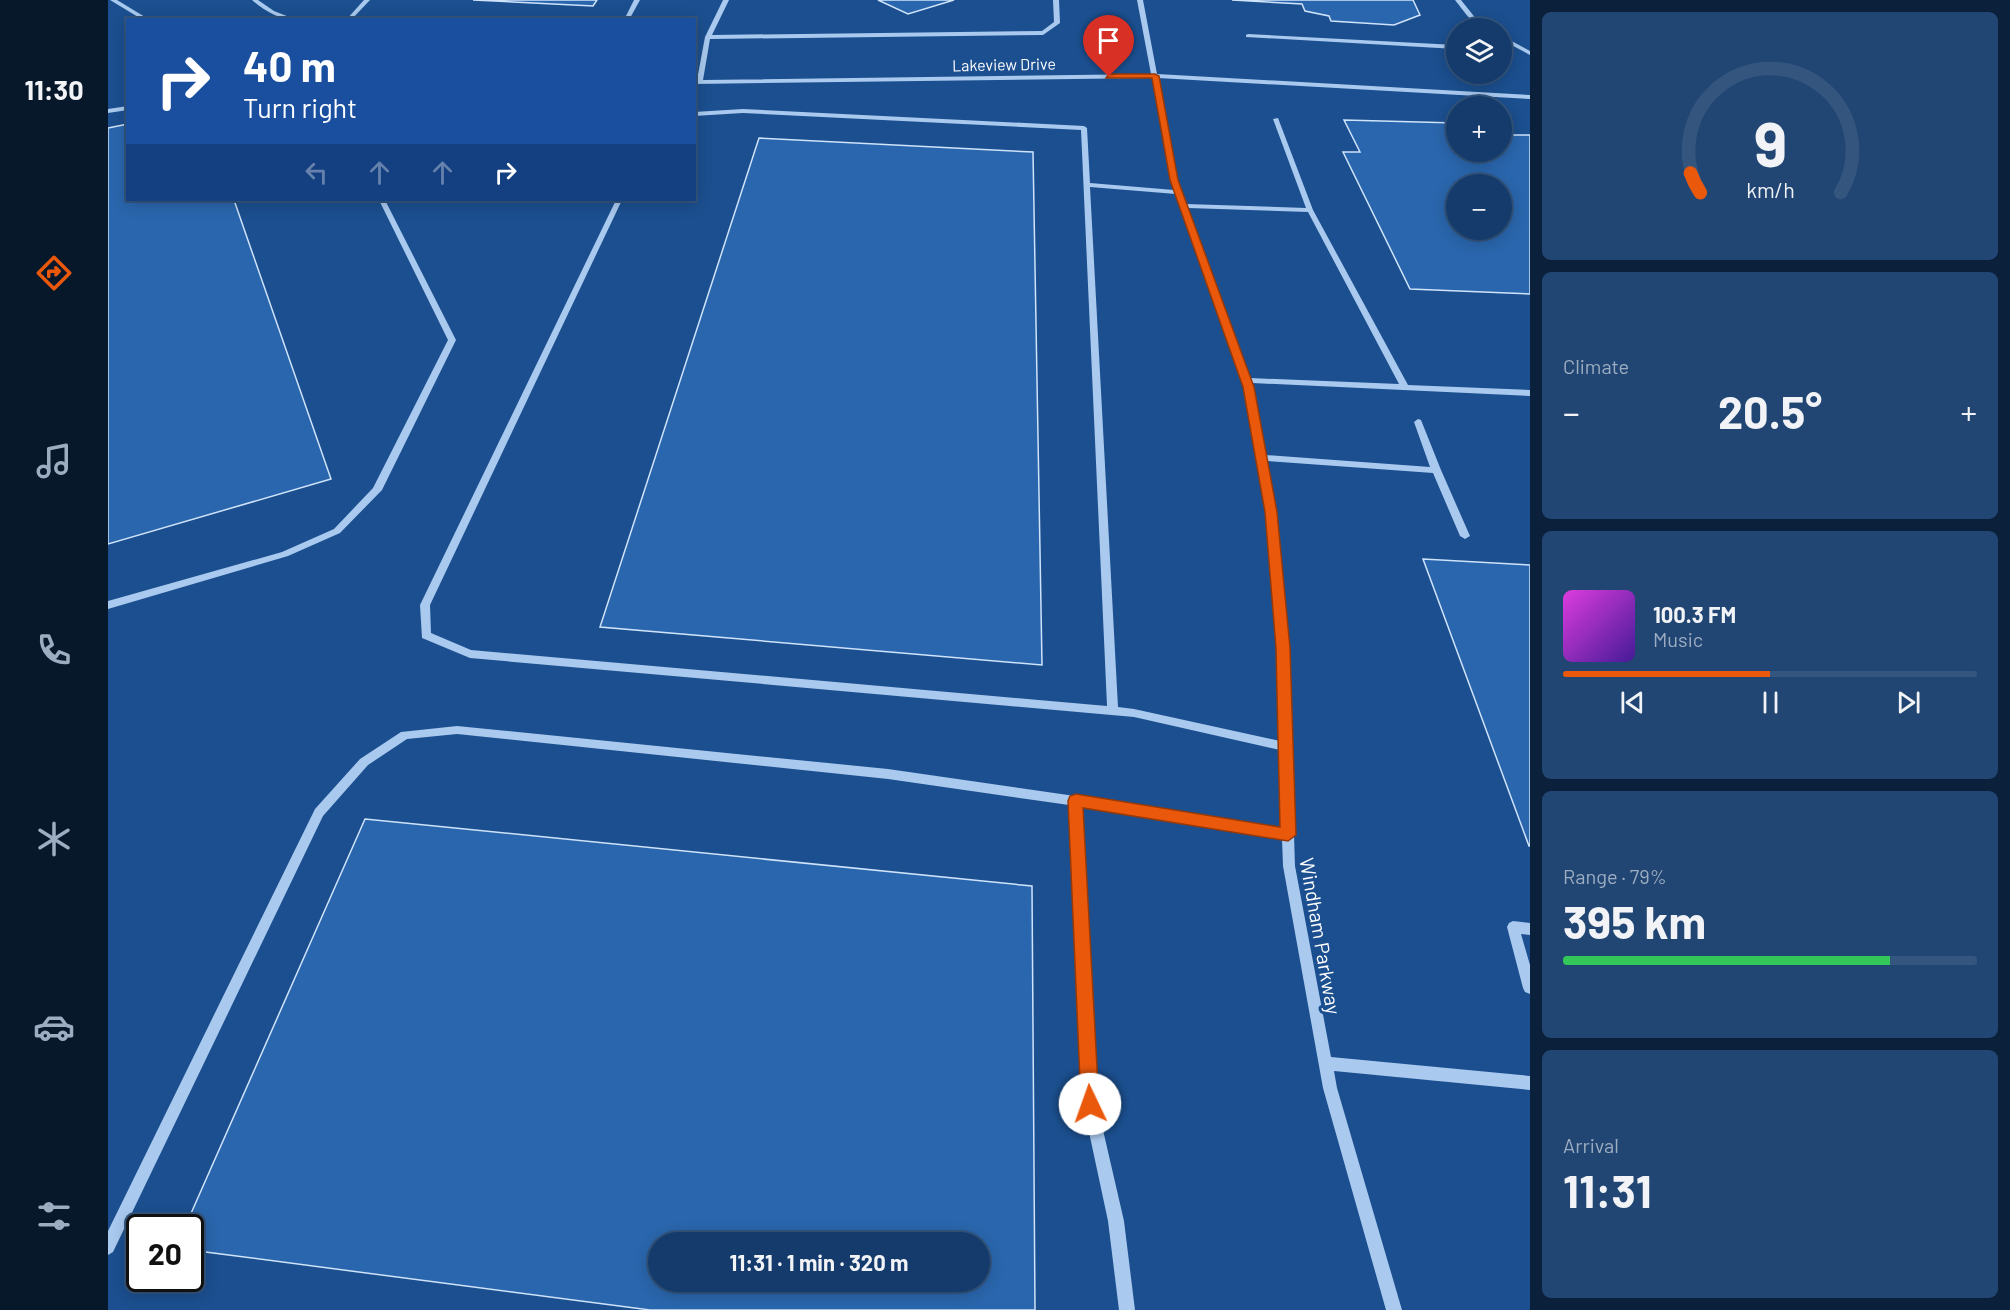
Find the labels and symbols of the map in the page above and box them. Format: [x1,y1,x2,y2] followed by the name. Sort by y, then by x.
[1083,15,1134,77] pin
[952,54,1056,74] street label: Lakeview Drive
[1295,856,1347,1016] street label: Windham Parkway
[1058,1072,1122,1136] position arrow
[126,1214,204,1292] speed limit sign: 20

